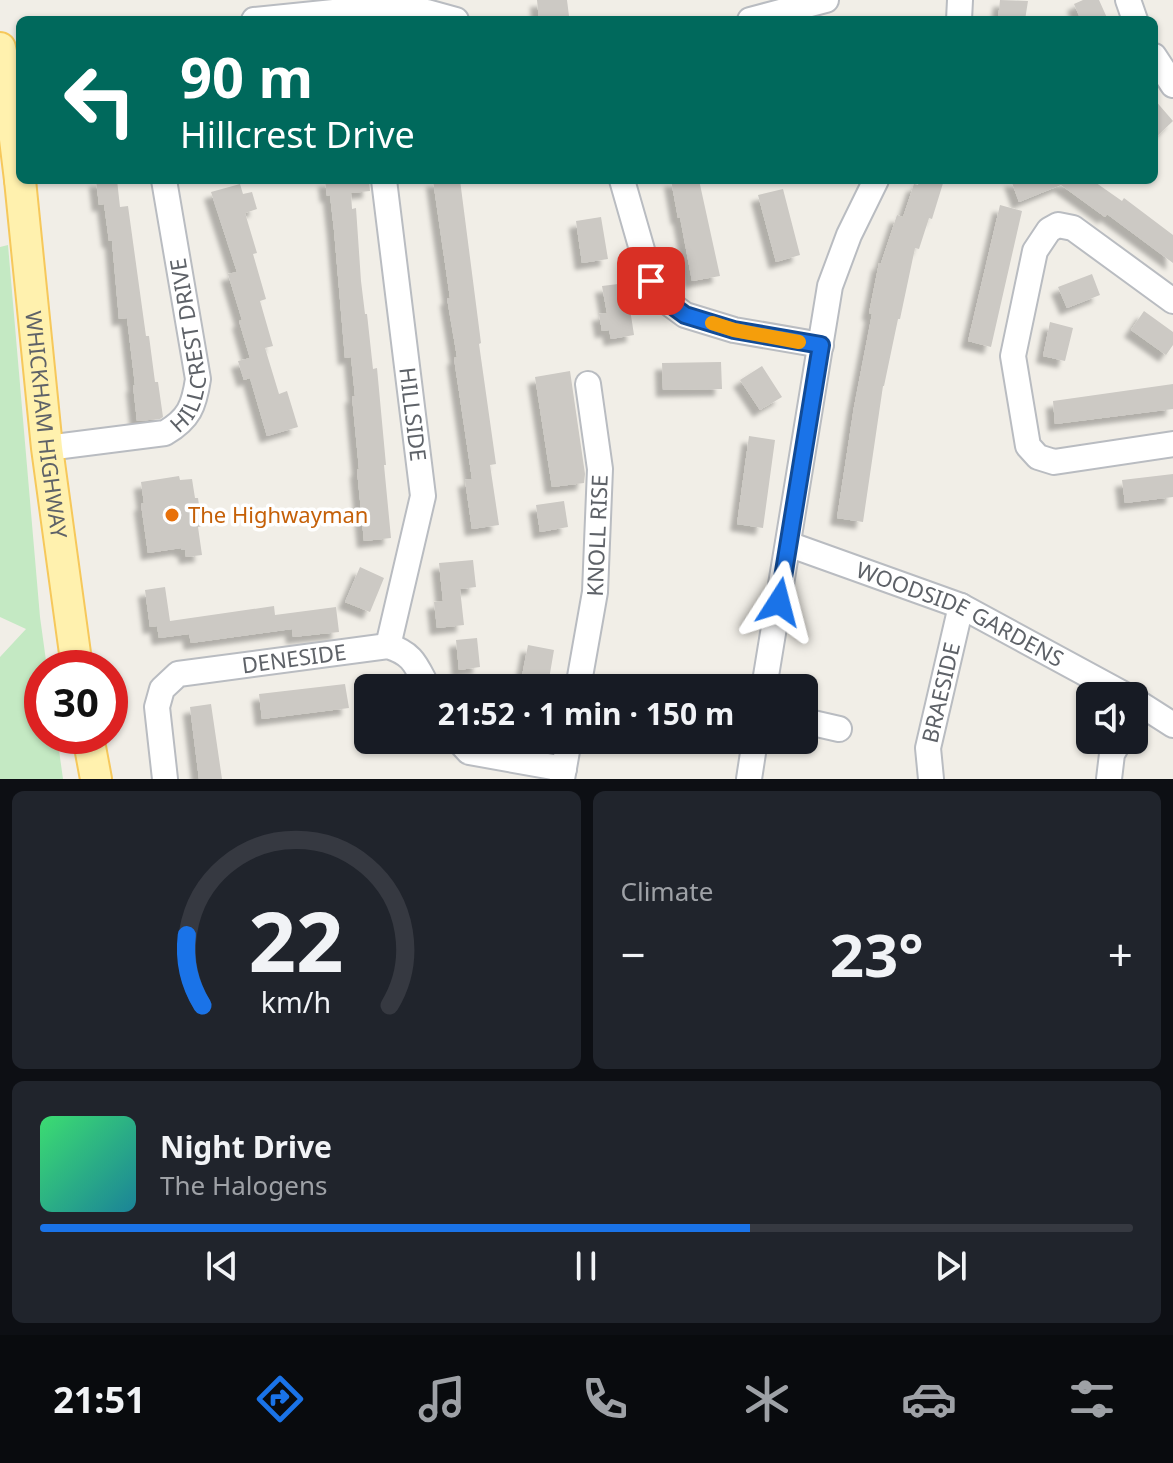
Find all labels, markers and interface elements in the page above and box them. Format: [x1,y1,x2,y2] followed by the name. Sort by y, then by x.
[180,38,313,114] text: 90 m
[48,48,152,152] icon: left
[180,110,415,159] text: Hillcrest Drive
[617,247,685,315] pin
[162,256,212,439] street label: HILLCREST DRIVE
[629,259,673,303] icon: arrive
[19,309,75,541] street label: WHICKHAM HIGHWAY
[393,365,435,463] street label: HILLSIDE
[579,474,614,597] street label: KNOLL RISE
[188,499,368,529] place label: The Highwayman
[163,506,181,524] marker: The Highwayman
[852,554,1070,673] street label: WOODSIDE GARDENS
[737,560,821,644] position arrow
[240,636,348,679] street label: DENESIDE
[914,639,966,746] street label: BRAESIDE
[24,650,128,754] speed limit sign: 30
[1076,682,1148,754] map controls
[1076,682,1148,754] button: sound
[438,693,734,734] text: 21:52 · 1 min · 150 m
[621,873,713,909] text: Climate
[249,883,344,996] text: 22
[830,913,924,995] text: 23°
[621,924,646,984] text: −
[1108,924,1133,984] text: +
[261,982,331,1021] text: km/h
[160,1126,332,1167] text: Night Drive
[160,1167,327,1203] text: The Halogens
[200,1244,244,1288] icon: previous
[564,1244,608,1288] icon: pause
[929,1244,973,1288] icon: next
[252,1371,308,1427] icon: directions
[414,1371,470,1427] icon: music
[577,1371,633,1427] icon: phone
[739,1371,795,1427] icon: climate
[901,1371,957,1427] icon: car
[1064,1371,1120,1427] icon: filters
[53,1375,146,1424] text: 21:51

